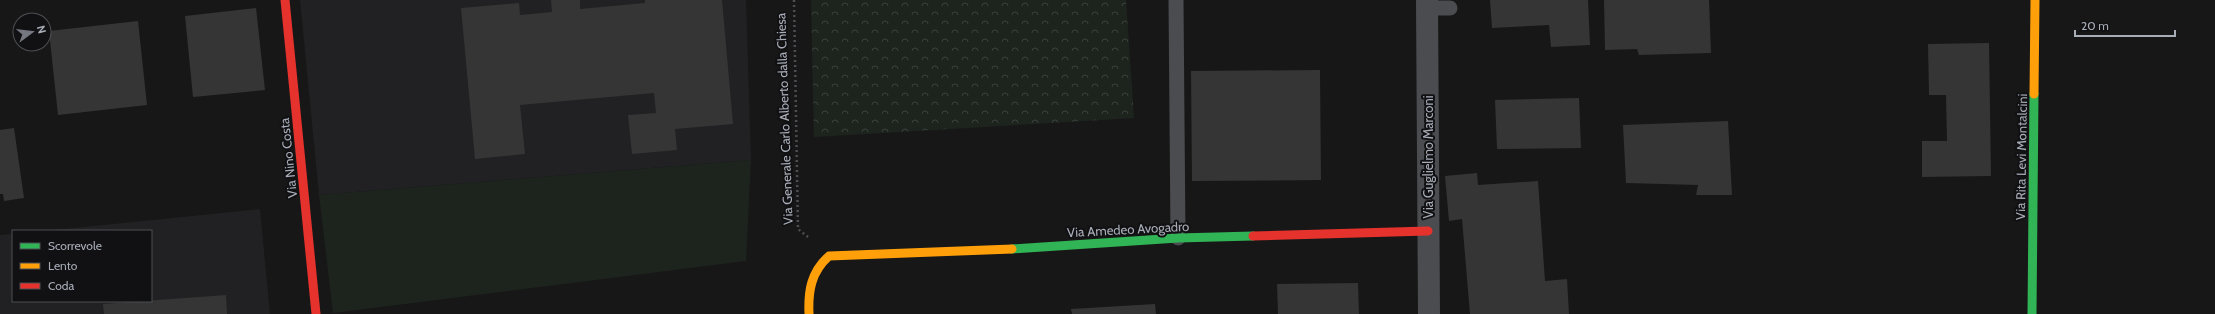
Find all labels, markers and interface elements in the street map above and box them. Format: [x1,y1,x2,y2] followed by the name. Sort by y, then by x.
[12,12,52,52] north arrow
[772,12,796,225] street label: Via Generale Carlo Alberto dalla Chiesa
[2075,12,2175,38] scale bar
[2081,18,2109,33] text: 20 m
[34,24,49,35] text: N
[2012,94,2030,220] street label: Via Rita Levi Montalcini
[1420,95,1436,219] street label: Via Guglielmo Marconi
[276,116,300,199] street label: Via Nino Costa
[1066,218,1190,240] street label: Via Amedeo Avogadro
[12,230,152,302] legend
[48,238,102,253] text: Scorrevole
[48,258,78,273] text: Lento
[48,278,74,293] text: Coda

